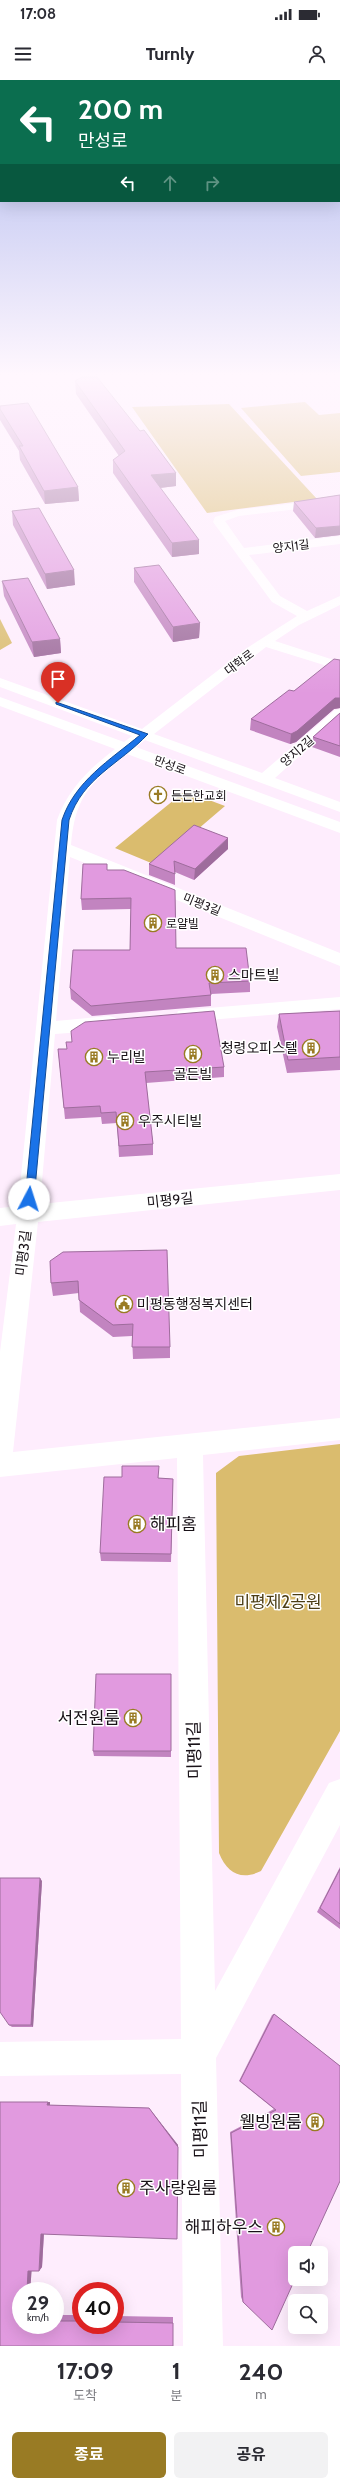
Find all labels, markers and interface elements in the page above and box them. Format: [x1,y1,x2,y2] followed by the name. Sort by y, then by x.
[20,5,56,23] text: 17:08
[12,43,34,65] icon: menu
[146,43,194,65] text: Turnly
[306,43,328,65] icon: person
[78,92,163,126] text: 200 m
[12,96,64,148] icon: left
[78,130,128,152] text: 만성로
[117,172,139,194] icon: left
[159,172,181,194] icon: ahead
[201,172,223,194] icon: right
[272,536,310,556] street label: 양지1길
[221,646,257,678] street label: 대학로
[41,662,75,703] pin
[47,668,69,690] icon: arrive
[277,732,317,770] street label: 양지2길
[152,752,188,778] street label: 만성로
[148,785,168,805] church icon: 든든한교회
[171,788,226,803] place label: 든든한교회
[181,890,223,918] street label: 미평3길
[143,913,163,933] building icon: 로얄빌
[166,916,199,931] place label: 로얄빌
[205,965,225,985] building icon: 스마트빌
[228,966,280,984] place label: 스마트빌
[301,1038,321,1058] building icon: 청령오피스텔
[221,1039,298,1057] place label: 청령오피스텔
[183,1044,203,1064] building icon: 골든빌
[84,1047,104,1067] building icon: 누리빌
[107,1048,146,1066] place label: 누리빌
[174,1065,212,1083] place label: 골든빌
[115,1111,135,1131] building icon: 우주시티빌
[138,1112,202,1130] place label: 우주시티빌
[8,1178,50,1220] position arrow
[146,1189,194,1211] street label: 미평9길
[11,1229,35,1277] street label: 미평3길
[114,1294,134,1314] public building icon: 미평동행정복지센터
[137,1295,253,1313] place label: 미평동행정복지센터
[127,1514,147,1534] building icon: 해피홈
[150,1514,197,1534] place label: 해피홈
[234,1592,322,1612] park label: 미평제2공원
[57,1708,120,1728] place label: 서전원룸
[123,1708,143,1728] building icon: 서전원룸
[183,1721,205,1779] street label: 미평11길
[189,2100,211,2158] street label: 미평11길
[239,2112,302,2132] place label: 웰빙원룸
[305,2112,325,2132] building icon: 웰빙원룸
[116,2178,136,2198] building icon: 주사랑원룸
[139,2178,217,2198] place label: 주사랑원룸
[185,2217,263,2237] place label: 해피하우스
[266,2217,286,2237] building icon: 해피하우스
[288,2246,328,2334] map controls
[288,2246,328,2286] button: sound
[72,2282,124,2334] speed limit sign: 40
[27,2291,49,2315] text: 29
[288,2294,328,2334] button: search
[27,2311,49,2324] text: km/h
[57,2356,114,2385] text: 17:09
[172,2356,181,2385] text: 1
[239,2357,283,2386] text: 240
[255,2386,267,2402] text: m
[73,2387,97,2403] text: 도착
[170,2387,182,2403] text: 분
[12,2432,166,2478] button: 종료
[174,2432,328,2478] button: 공유

